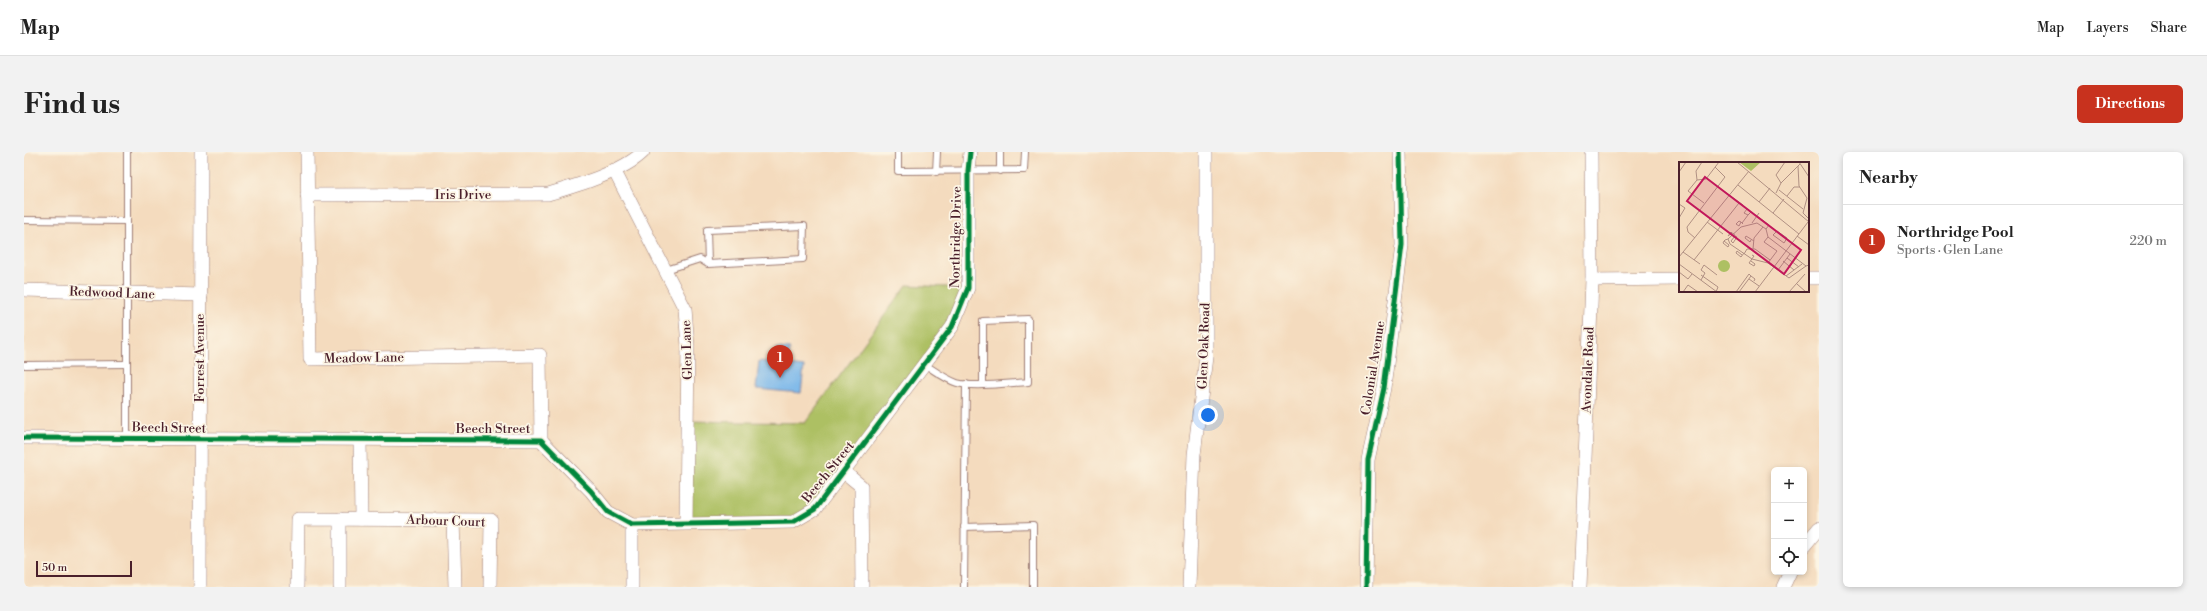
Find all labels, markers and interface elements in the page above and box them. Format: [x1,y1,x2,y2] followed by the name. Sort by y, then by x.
[20,16,60,40] text: Map
[2037,19,2064,37] text: Map
[2086,19,2129,37] text: Layers
[2151,19,2187,37] text: Share
[2077,85,2183,123] button: Directions
[24,87,120,122] text: Find us
[1679,162,1809,292] inset map
[1859,167,1918,189] text: Nearby
[947,186,965,288] street label: Northridge Drive
[435,187,492,203] street label: Iris Drive
[1897,223,2014,242] text: Northridge Pool
[1869,233,1875,249] text: 1
[2129,233,2167,249] text: 220 m
[1897,242,2003,258] text: Sports · Glen Lane
[69,284,156,303] street label: Redwood Lane
[1194,302,1214,390] street label: Glen Oak Road
[192,313,208,402] street label: Forrest Avenue
[678,319,696,380] street label: Glen Lane
[1358,319,1388,416] street label: Colonial Avenue
[1578,326,1598,415] street label: Avondale Road
[767,345,793,378] pin: 1
[324,349,405,367] street label: Meadow Lane
[1198,405,1218,425] your location
[131,419,207,437] street label: Beech Street
[455,421,531,437] street label: Beech Street
[798,438,858,507] street label: Beech Street
[1771,467,1807,575] map controls
[1771,467,1807,503] button: +
[1771,503,1807,539] button: −
[405,512,486,530] street label: Arbour Court
[1771,539,1807,575] button: locate
[36,559,132,578] scale bar
[42,561,67,575] text: 50 m

